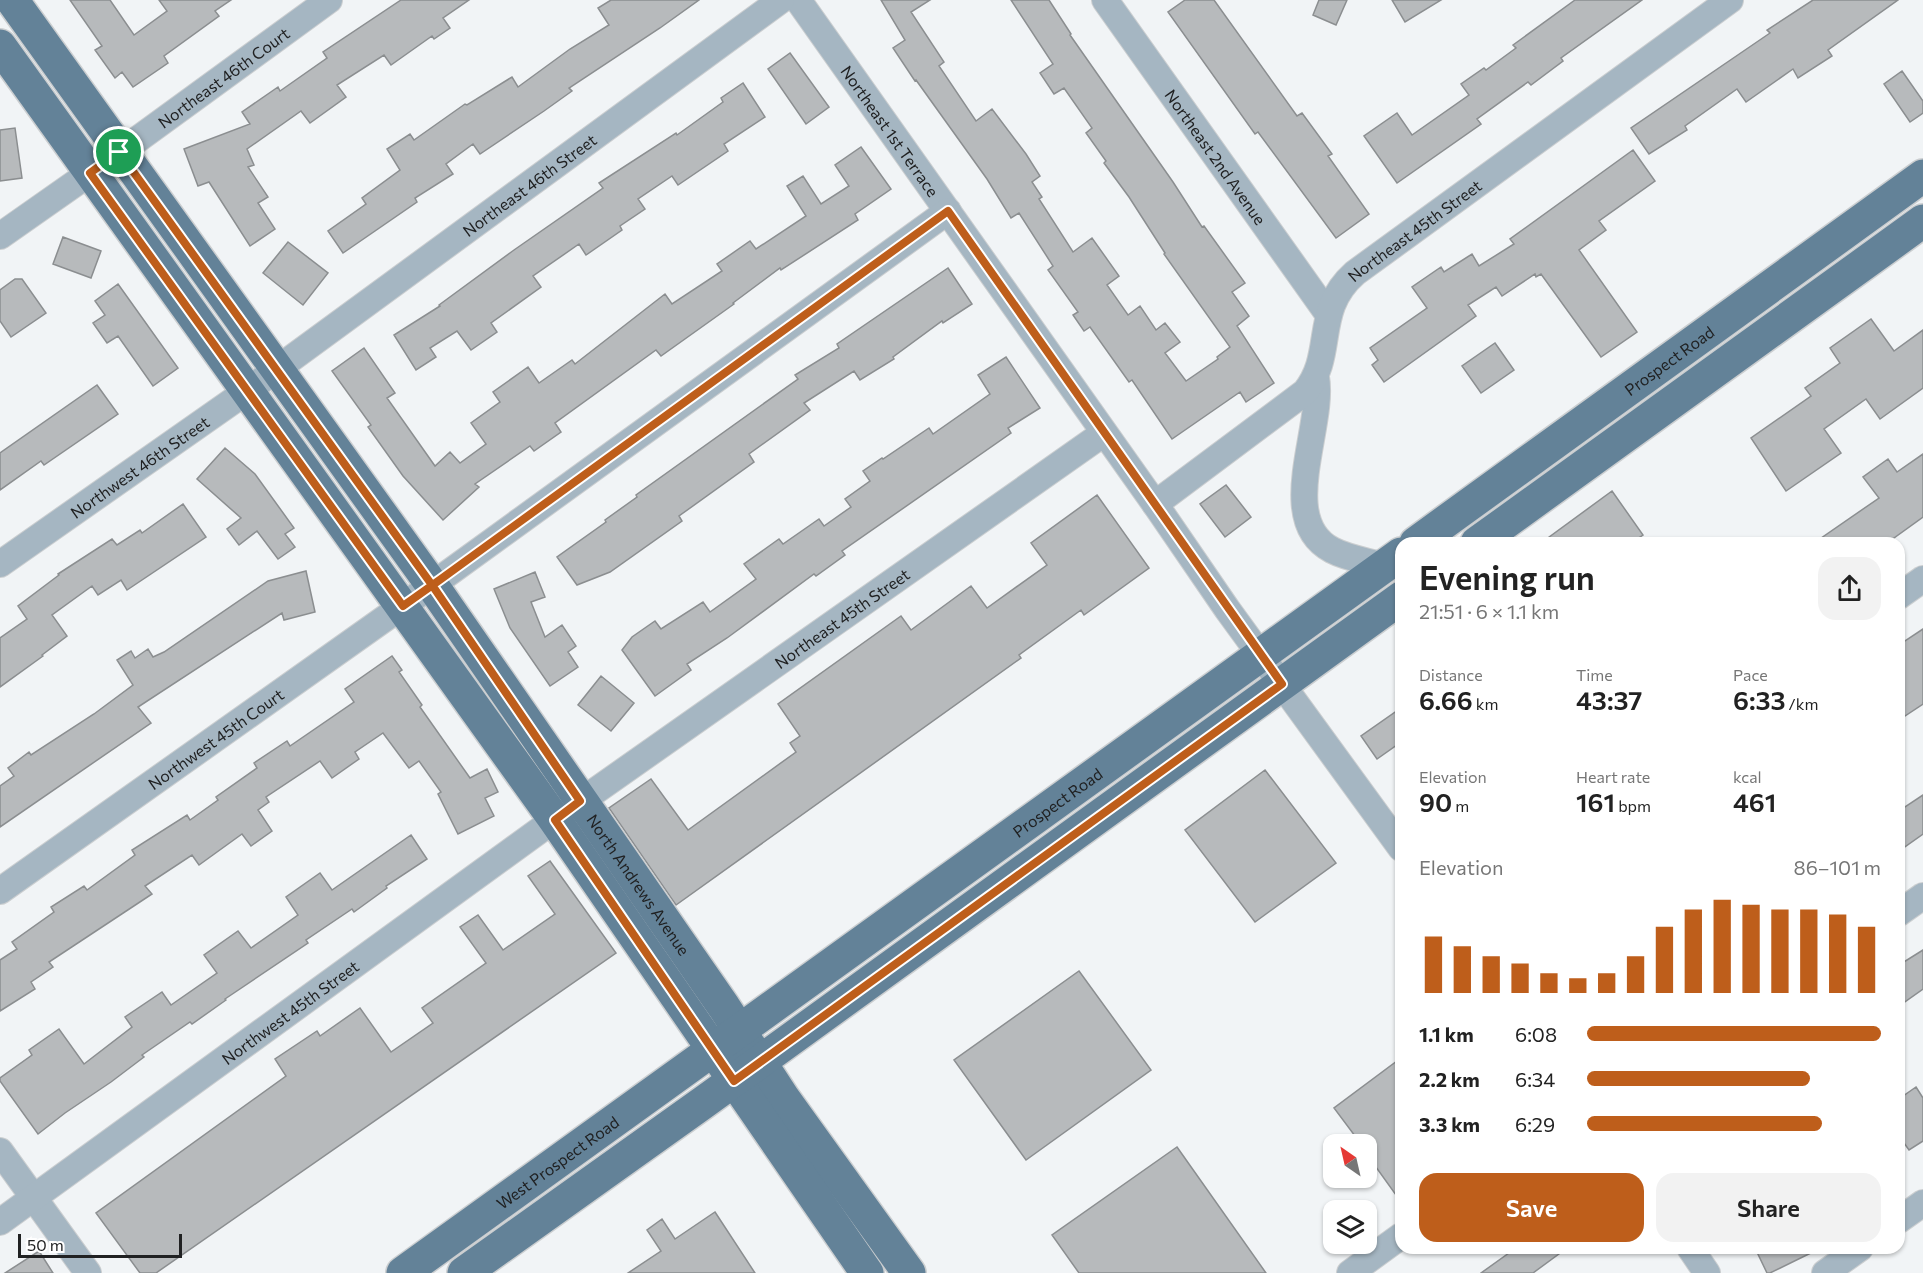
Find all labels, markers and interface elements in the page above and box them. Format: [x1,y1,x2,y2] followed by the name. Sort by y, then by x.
[154,23,293,131] street label: Northeast 46th Court
[838,61,943,200] street label: Northeast 1st Terrace
[1162,85,1271,228] street label: Northeast 2nd Avenue
[93,126,144,177] pin
[458,129,600,240] street label: Northeast 46th Street
[102,135,135,168] icon: arrive
[1343,175,1485,285] street label: Northeast 45th Street
[1620,321,1717,399] street label: Prospect Road
[66,411,213,522] street label: Northwest 46th Street
[1419,556,1595,597] text: Evening run
[1818,557,1881,620] button: share
[770,564,913,672] street label: Northeast 45th Street
[1419,599,1559,623] text: 21:51 · 6 × 1.1 km
[1419,665,1483,684] text: Distance
[1576,665,1613,684] text: Time
[1733,665,1768,684] text: Pace
[144,684,287,793] street label: Northwest 45th Court
[1419,684,1473,715] text: 6.66
[1576,684,1642,715] text: 43:37
[1733,684,1786,715] text: 6:33
[1473,694,1498,713] text: km
[1786,694,1818,713] text: /km
[1009,763,1105,840] street label: Prospect Road
[1419,767,1487,786] text: Elevation
[1576,767,1650,786] text: Heart rate
[1733,767,1762,786] text: kcal
[1419,786,1452,817] text: 90
[1576,786,1615,817] text: 161
[1733,786,1776,817] text: 461
[1452,796,1469,815] text: m
[1615,796,1651,815] text: bpm
[584,810,694,958] street label: North Andrews Avenue
[1419,855,1504,879] text: Elevation
[1794,855,1881,879] text: 86–101 m
[218,955,362,1068] street label: Northwest 45th Street
[1419,1022,1474,1046] text: 1.1 km
[1515,1022,1557,1046] text: 6:08
[1419,1067,1480,1091] text: 2.2 km
[1515,1067,1555,1091] text: 6:34
[492,1111,622,1212] street label: West Prospect Road
[1419,1112,1480,1136] text: 3.3 km
[1515,1112,1555,1136] text: 6:29
[1323,1134,1377,1188] north arrow
[1323,1134,1377,1254] map controls
[1419,1173,1644,1242] button: Save
[1656,1173,1881,1242] button: Share
[1323,1200,1377,1254] button: layers
[18,1231,182,1258] scale bar
[27,1235,64,1254] text: 50 m

